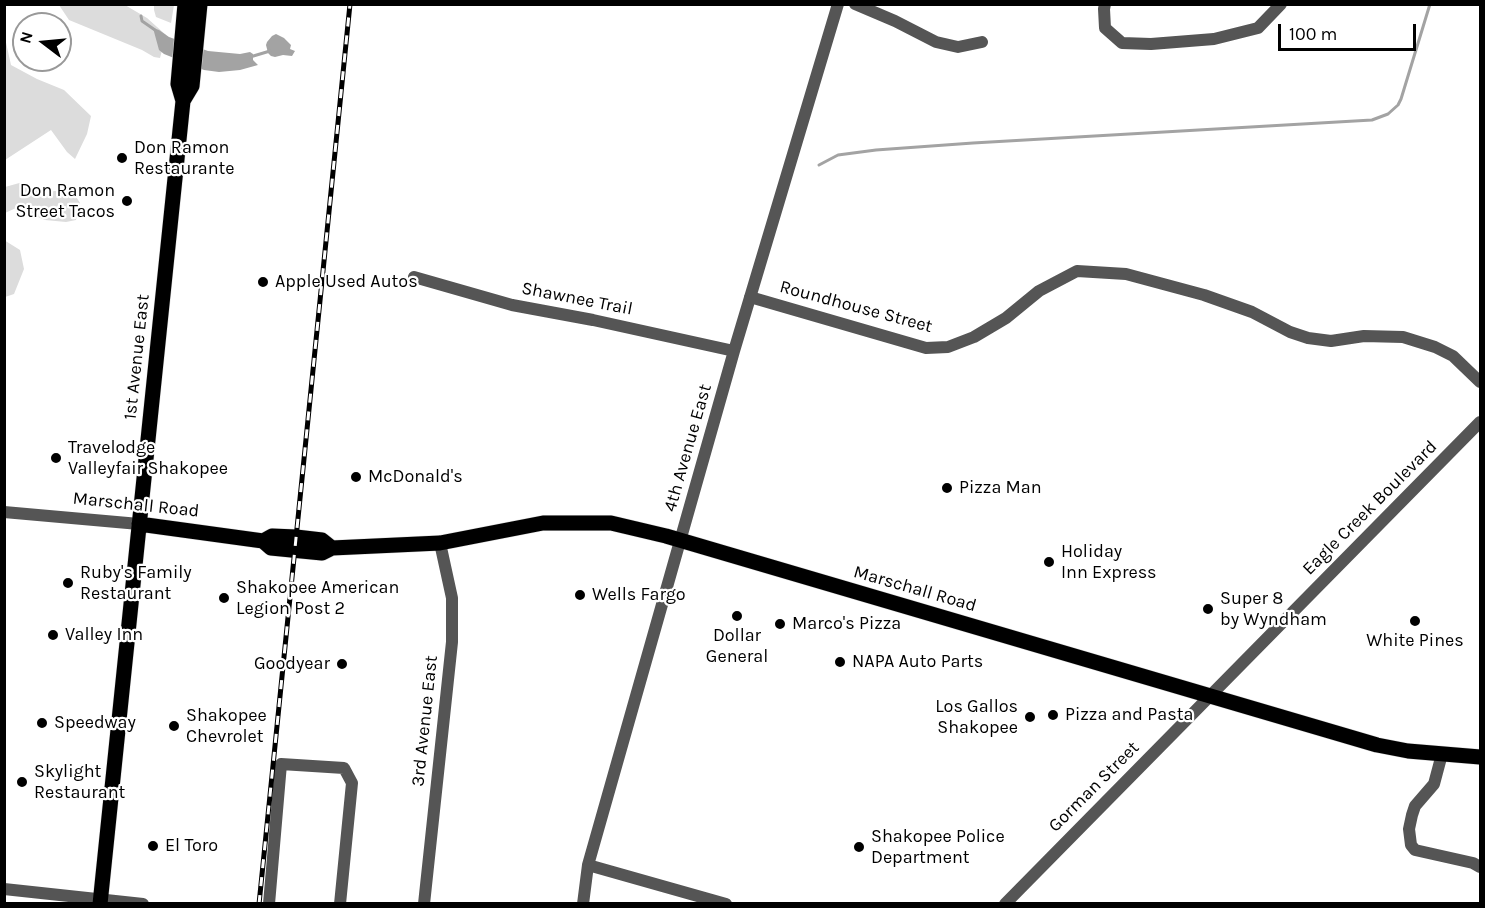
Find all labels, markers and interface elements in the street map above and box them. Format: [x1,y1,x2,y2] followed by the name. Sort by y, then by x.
[12,12,72,72] north arrow
[1281,12,1419,50] scale bar
[1289,23,1337,45] text: 100 m
[15,29,37,46] text: N
[134,137,235,180] place label: Don Ramon Restaurante
[115,151,129,165] marker: Don Ramon Restaurante
[15,180,115,222] place label: Don Ramon Street Tacos
[120,194,134,208] marker: Don Ramon Street Tacos
[275,271,418,293] place label: Apple Used Autos
[256,275,270,289] marker: Apple Used Autos
[777,276,935,338] street label: Roundhouse Street
[520,278,634,320] street label: Shawnee Trail
[120,293,154,421] street label: 1st Avenue East
[659,382,717,514] street label: 4th Avenue East
[1298,436,1442,580] street label: Eagle Creek Boulevard
[68,437,228,480] place label: Travelodge Valleyfair Shakopee
[49,451,63,465] marker: Travelodge Valleyfair Shakopee
[368,466,463,488] place label: McDonald's
[349,470,363,484] marker: McDonald's
[959,477,1042,499] place label: Pizza Man
[940,481,954,495] marker: Pizza Man
[72,488,200,522] street label: Marschall Road
[1061,541,1157,584] place label: Holiday Inn Express
[1042,555,1056,569] marker: Holiday Inn Express
[851,561,979,617] street label: Marschall Road
[80,562,192,604] place label: Ruby's Family Restaurant
[61,576,75,590] marker: Ruby's Family Restaurant
[236,577,399,620] place label: Shakopee American Legion Post 2
[592,584,686,606] place label: Wells Fargo
[573,588,587,602] marker: Wells Fargo
[1220,588,1327,630] place label: Super 8 by Wyndham
[217,591,231,605] marker: Shakopee American Legion Post 2
[1201,602,1215,616] marker: Super 8 by Wyndham
[730,609,744,623] marker: Dollar General
[792,613,901,635] place label: Marco's Pizza
[1408,614,1422,628] marker: White Pines
[773,617,787,631] marker: Marco's Pizza
[65,624,143,646] place label: Valley Inn
[706,625,768,668] place label: Dollar General
[46,628,60,642] marker: Valley Inn
[1366,630,1464,652] place label: White Pines
[852,651,983,673] place label: NAPA Auto Parts
[254,653,330,675] place label: Goodyear
[407,654,443,788] street label: 3rd Avenue East
[833,655,847,669] marker: NAPA Auto Parts
[335,657,349,671] marker: Goodyear
[935,696,1018,738] place label: Los Gallos Shakopee
[1065,704,1193,726] place label: Pizza and Pasta
[186,705,267,748] place label: Shakopee Chevrolet
[1046,708,1060,722] marker: Pizza and Pasta
[1023,710,1037,724] marker: Los Gallos Shakopee
[54,712,136,734] place label: Speedway
[35,716,49,730] marker: Speedway
[167,719,181,733] marker: Shakopee Chevrolet
[1044,737,1144,837] street label: Gorman Street
[34,761,125,804] place label: Skylight Restaurant
[15,775,29,789] marker: Skylight Restaurant
[871,826,1005,868] place label: Shakopee Police Department
[165,835,218,857] place label: El Toro
[146,839,160,853] marker: El Toro
[852,840,866,854] marker: Shakopee Police Department

